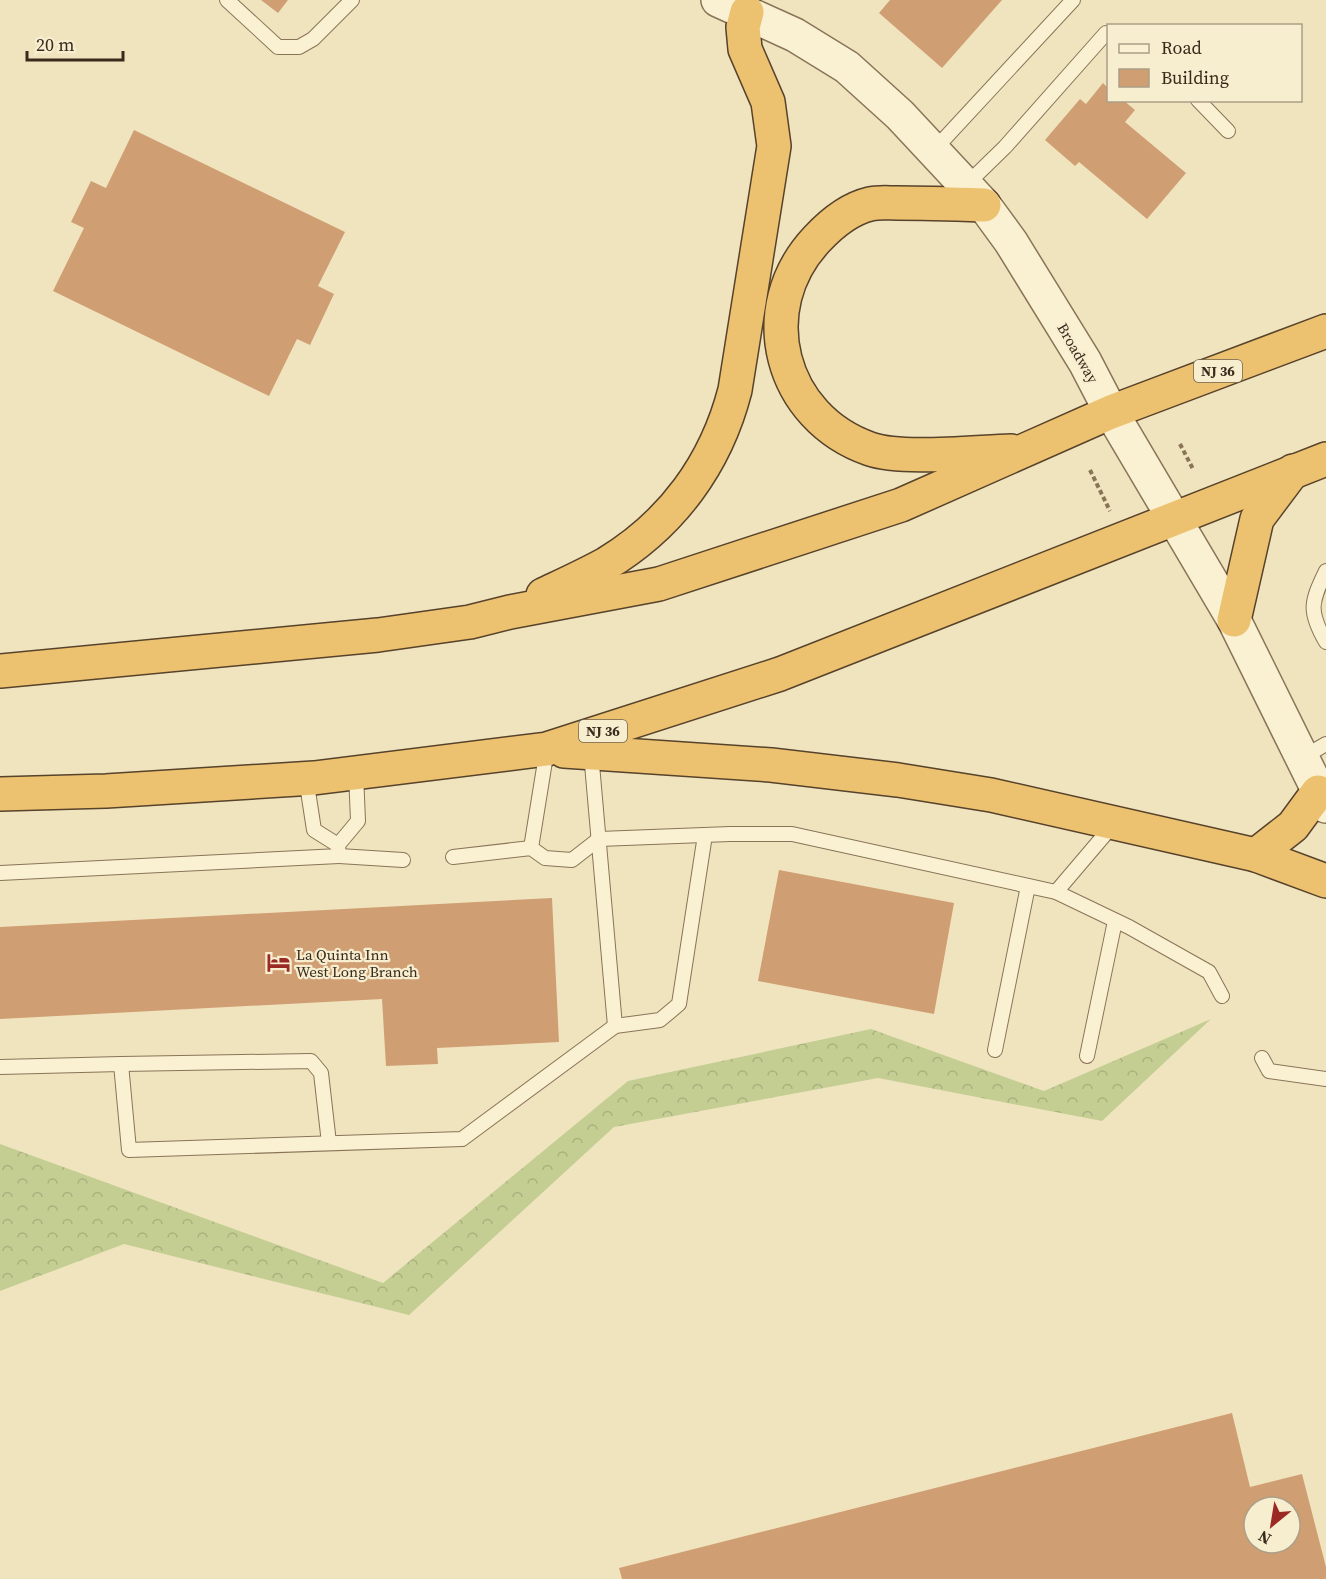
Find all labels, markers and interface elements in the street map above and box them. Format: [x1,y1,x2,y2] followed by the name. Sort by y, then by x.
[27,24,123,62] scale bar
[1107,24,1302,102] legend
[36,32,74,57] text: 20 m
[1161,35,1202,60] text: Road
[1161,65,1229,90] text: Building
[1052,319,1104,387] street label: Broadway
[1194,360,1242,382] road number: NJ 36
[579,720,627,742] road number: NJ 36
[296,944,418,982] place label: La Quinta Inn West Long Branch
[265,950,291,976] hotel icon: La Quinta Inn West Long Branch
[1242,1495,1302,1555] north arrow
[1254,1525,1275,1550] text: N

